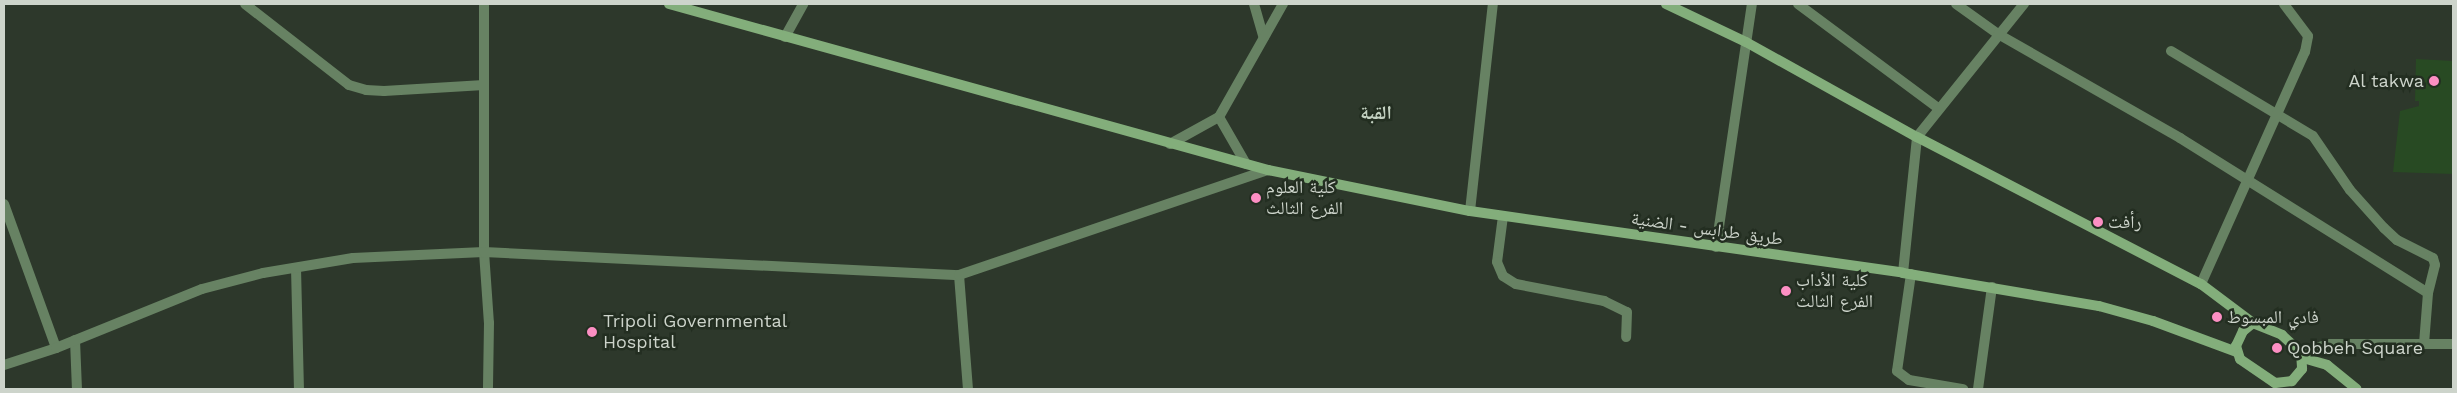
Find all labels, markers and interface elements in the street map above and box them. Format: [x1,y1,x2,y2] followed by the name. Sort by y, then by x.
[2348,70,2424,92] place label: Al takwa
[2428,75,2440,87] marker: Al takwa
[1360,102,1392,124] district label: القبة
[1266,177,1343,220] place label: كلية العلوم الفرع الثالث
[1250,192,1262,204] marker: كلية العلوم الفرع الثالث
[1630,208,1784,250] street label: طريق طرابس - الضنية
[2108,211,2141,233] place label: رأفت
[2092,216,2104,228] marker: رأفت
[1796,270,1873,312] place label: كلية الأداب الفرع الثالث
[1780,285,1792,297] marker: كلية الأداب الفرع الثالث
[2227,306,2319,328] place label: فادي المبسوط
[603,311,787,354] place label: Tripoli Governmental Hospital
[2211,311,2223,323] marker: فادي المبسوط
[585,325,599,339] marker: Tripoli Governmental Hospital
[2287,337,2423,359] place label: Qobbeh Square
[2271,342,2283,354] marker: Qobbeh Square

